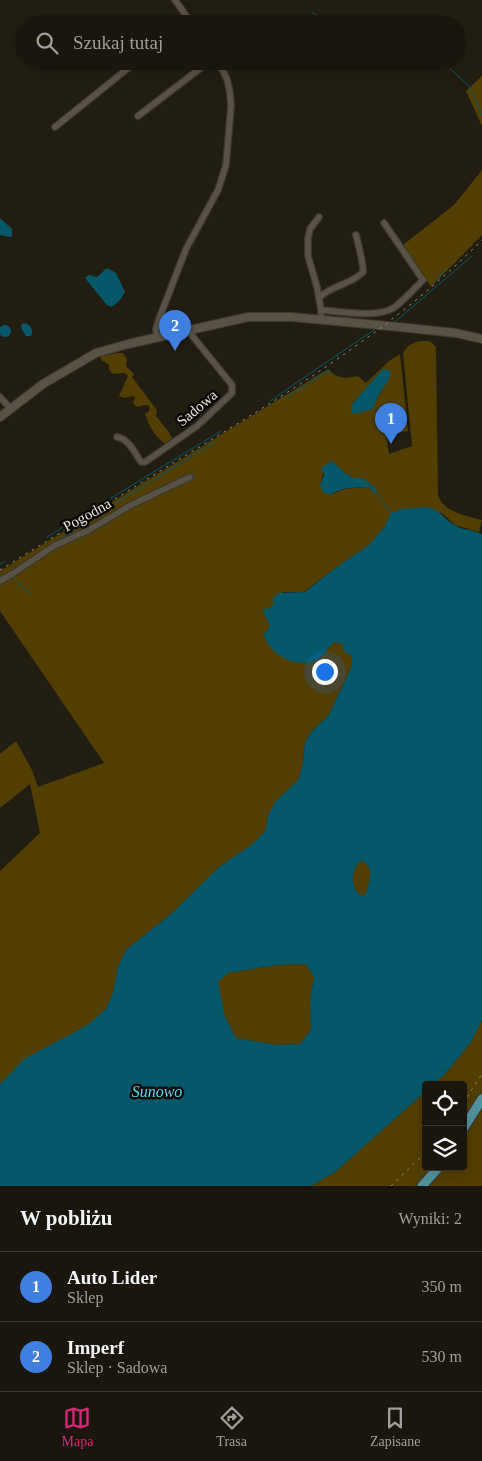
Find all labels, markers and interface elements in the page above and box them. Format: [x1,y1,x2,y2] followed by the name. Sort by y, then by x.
[15,15,467,70] search box
[33,29,61,57] icon: search
[73,32,163,53] text: Szukaj tutaj
[159,310,191,351] pin: 2
[174,386,221,429] street label: Sadowa
[375,403,407,444] pin: 1
[60,495,114,535] street label: Pogodna
[312,659,338,685] your location
[422,1081,467,1171] map controls
[422,1081,467,1126] button: locate
[132,1083,182,1100] water label: Sunowo
[422,1126,467,1171] button: layers
[20,1206,112,1230] text: W pobliżu
[399,1210,462,1227] text: Wyniki: 2
[67,1267,157,1288] text: Auto Lider
[32,1278,40,1295] text: 1
[422,1278,462,1295] text: 350 m
[67,1289,103,1306] text: Sklep
[67,1337,124,1358] text: Imperf
[32,1348,40,1365] text: 2
[422,1348,462,1365] text: 530 m
[67,1359,167,1376] text: Sklep · Sadowa
[61,1404,93,1450] tab: Mapa
[216,1404,247,1450] tab: Trasa
[370,1404,420,1450] tab: Zapisane

